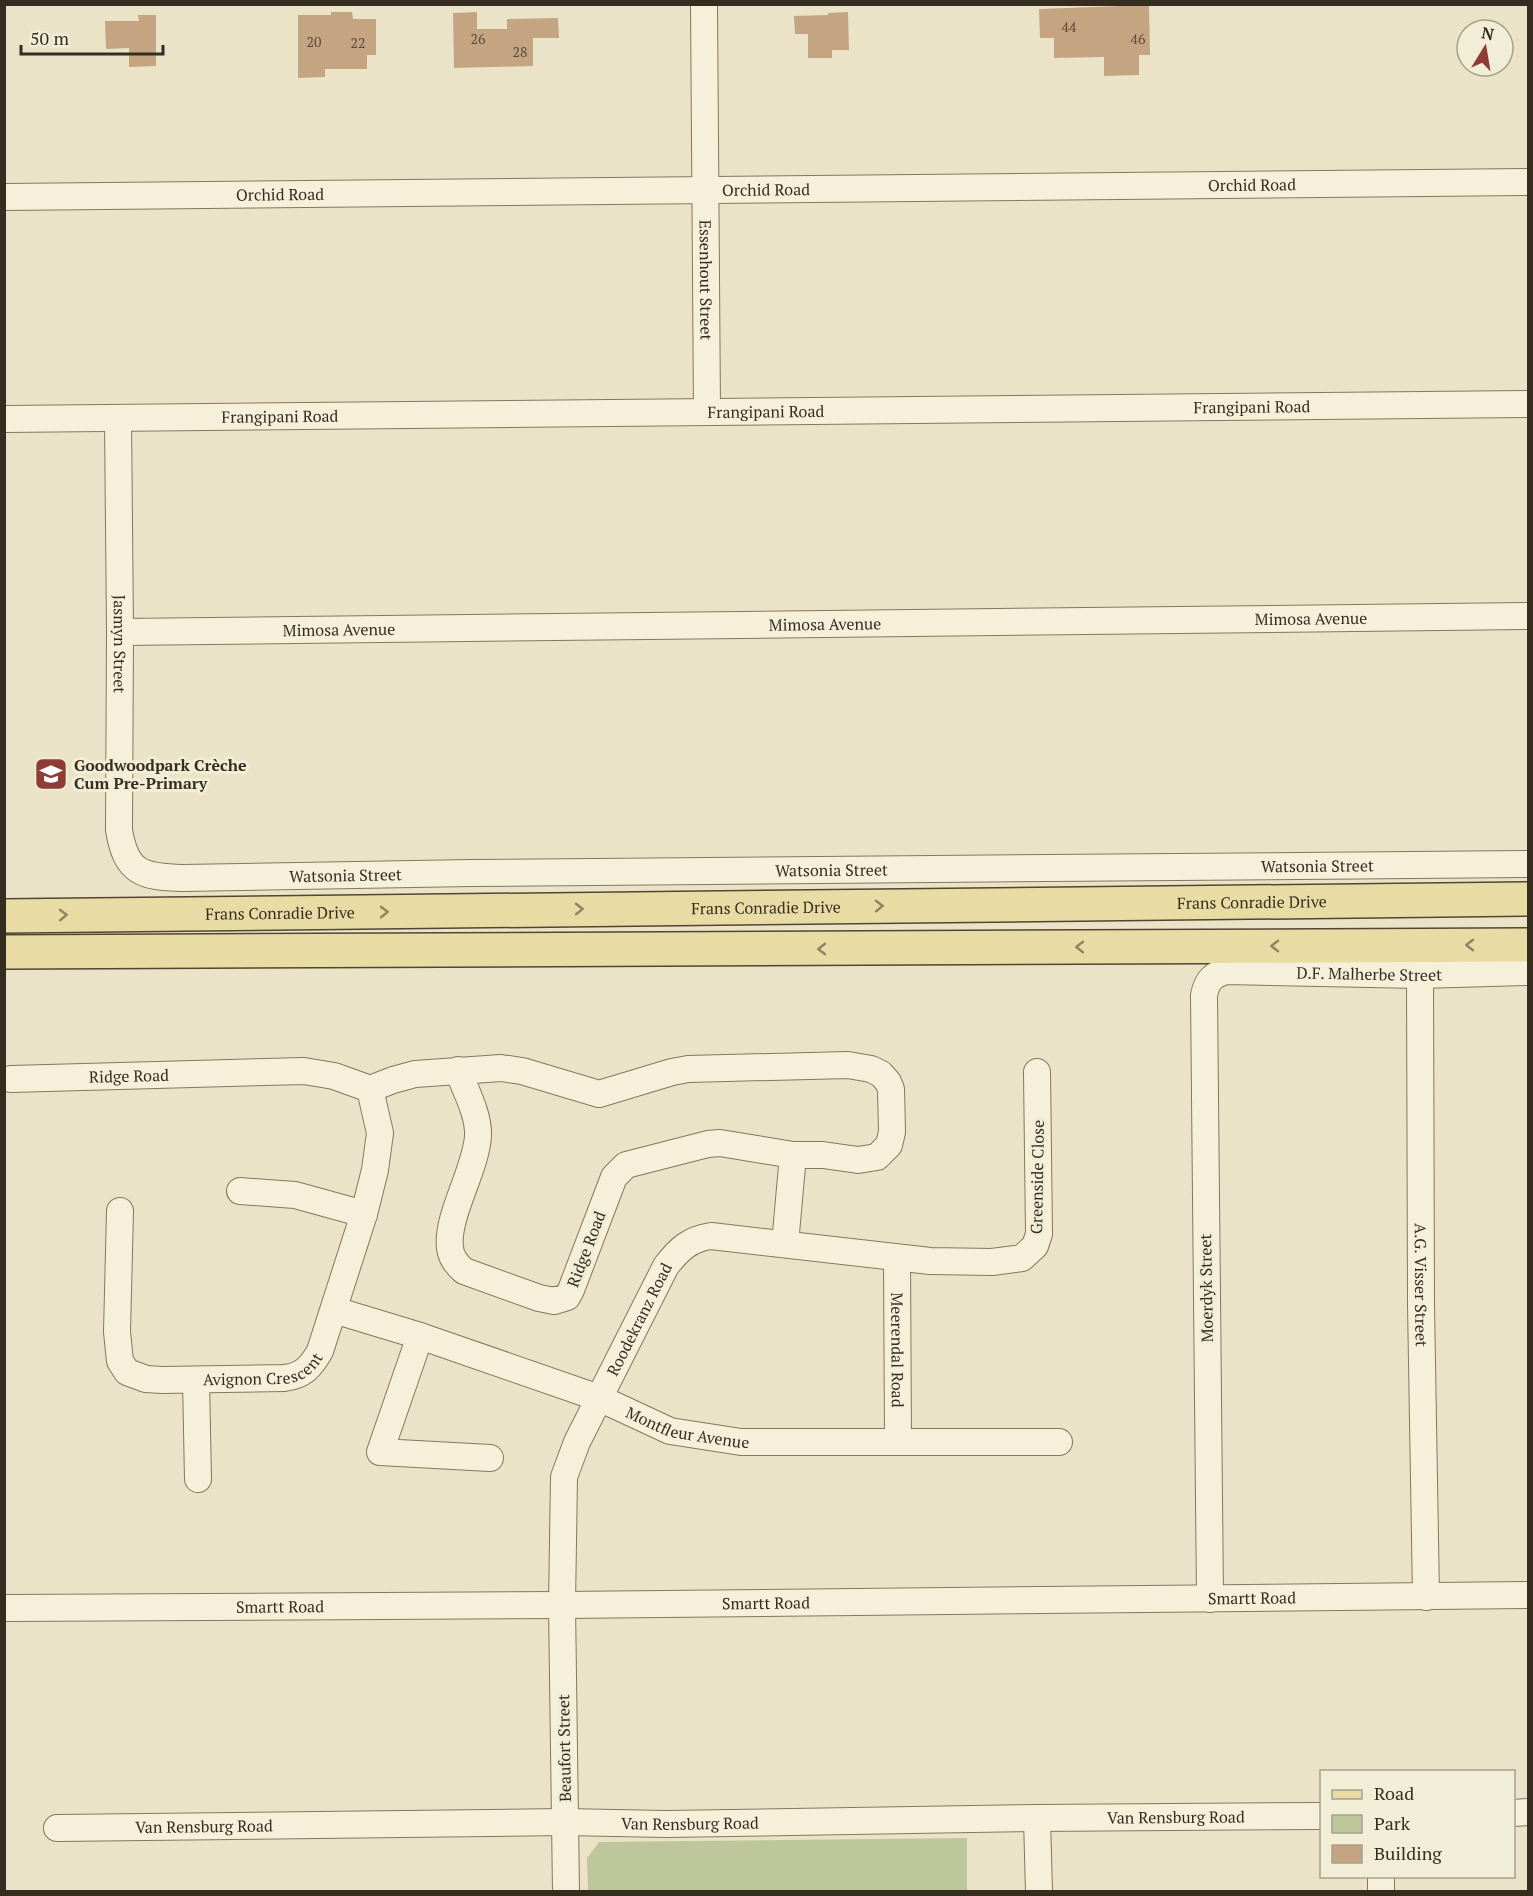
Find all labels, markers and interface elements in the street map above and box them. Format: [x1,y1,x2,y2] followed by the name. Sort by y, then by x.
[1062,17,1077,36] house number: 44
[21,18,164,56] scale bar
[1455,18,1515,78] north arrow
[1480,21,1496,45] text: N
[30,26,70,50] text: 50 m
[471,29,486,48] house number: 26
[1131,29,1146,48] house number: 46
[307,32,321,51] house number: 20
[351,33,365,52] house number: 22
[513,42,527,61] house number: 28
[1208,173,1296,196] street label: Orchid Road
[722,178,810,201] street label: Orchid Road
[236,183,324,206] street label: Orchid Road
[695,220,717,341] street label: Essenhout Street
[1193,395,1311,418] street label: Frangipani Road
[707,400,825,423] street label: Frangipani Road
[221,405,339,428] street label: Frangipani Road
[109,595,131,693] street label: Jasmyn Street
[1255,607,1367,630] street label: Mimosa Avenue
[769,612,881,636] street label: Mimosa Avenue
[283,618,395,641] street label: Mimosa Avenue
[74,754,247,794] place label: Goodwoodpark Crèche Cum Pre-Primary
[33,756,69,792] school or university icon: Goodwoodpark Crèche Cum Pre-Primary
[1261,854,1374,877] street label: Watsonia Street
[775,858,888,881] street label: Watsonia Street
[289,863,402,887] street label: Watsonia Street
[1177,890,1327,914] street label: Frans Conradie Drive
[691,896,841,919] street label: Frans Conradie Drive
[874,900,883,912] one-way arrow
[205,901,355,925] street label: Frans Conradie Drive
[574,903,583,916] one-way arrow
[379,905,388,918] one-way arrow
[58,909,67,921] one-way arrow
[1466,939,1475,951] one-way arrow
[1271,940,1280,952] one-way arrow
[1076,941,1085,953] one-way arrow
[818,943,827,955] one-way arrow
[1296,961,1442,986] street label: D.F. Malherbe Street
[89,1064,169,1088] street label: Ridge Road
[1025,1120,1049,1234] street label: Greenside Close
[561,1208,611,1290] street label: Ridge Road
[1410,1223,1433,1347] street label: A.G. Visser Street
[1194,1233,1218,1343] street label: Moerdyk Street
[601,1259,677,1379] street label: Roodekranz Road
[886,1292,909,1408] street label: Meerendal Road
[203,1348,328,1390] street label: Avignon Crescent
[622,1401,749,1453] street label: Montfleur Avenue
[1208,1586,1296,1609] street label: Smartt Road
[722,1591,810,1614] street label: Smartt Road
[236,1595,324,1618] street label: Smartt Road
[552,1694,576,1802] street label: Beaufort Street
[1320,1770,1515,1878] legend
[1374,1781,1414,1805] text: Road
[1107,1806,1245,1829] street label: Van Rensburg Road
[621,1811,759,1835] street label: Van Rensburg Road
[1374,1811,1411,1835] text: Park
[135,1814,273,1838] street label: Van Rensburg Road
[1374,1841,1442,1865] text: Building

